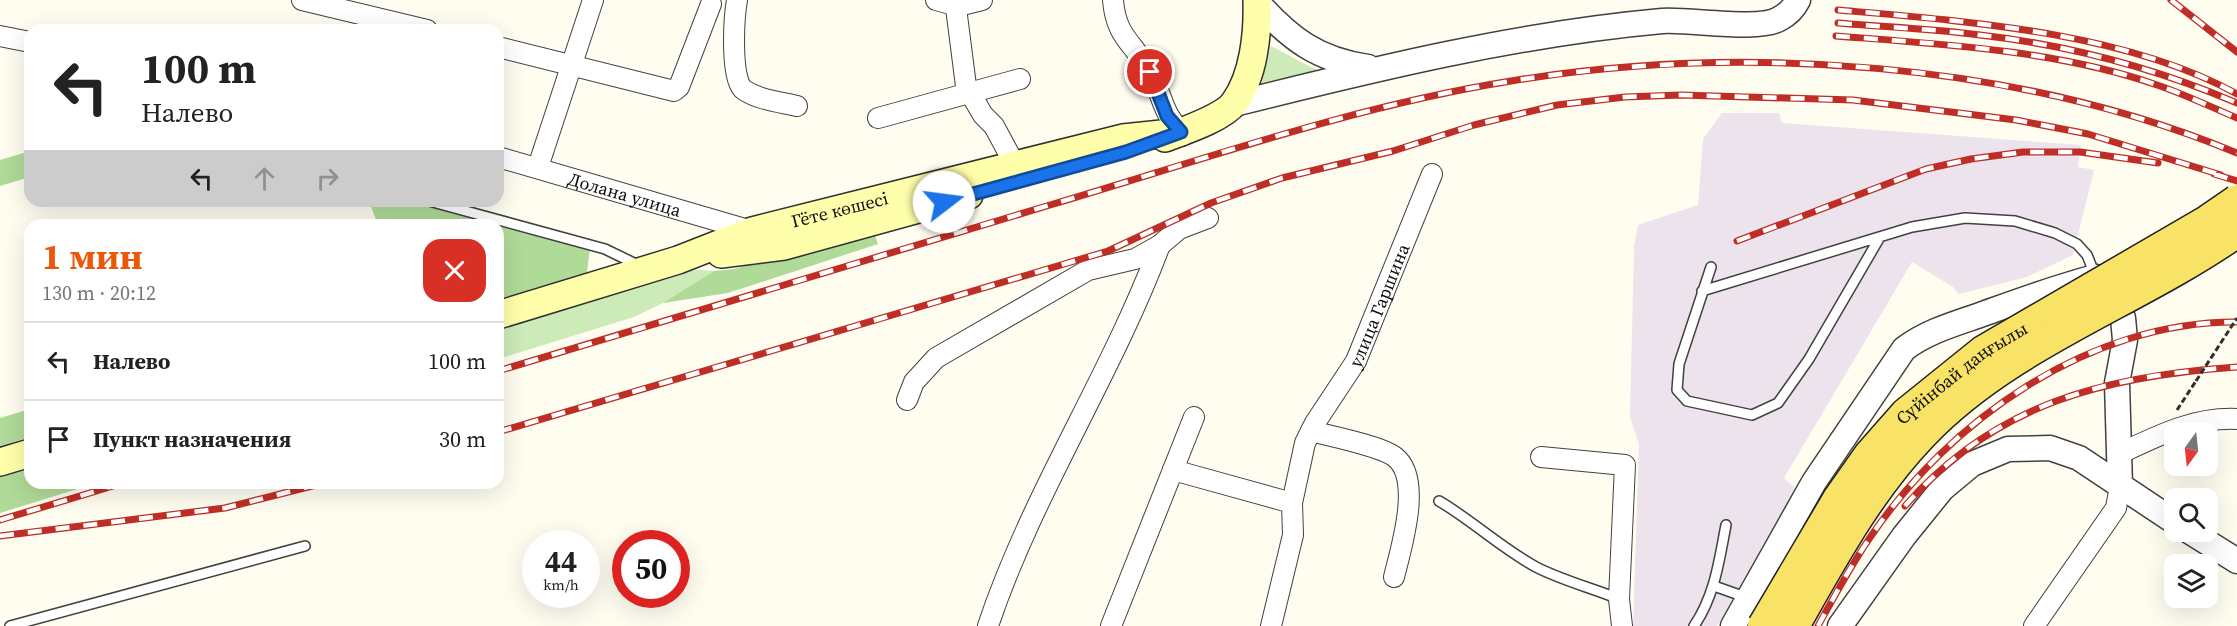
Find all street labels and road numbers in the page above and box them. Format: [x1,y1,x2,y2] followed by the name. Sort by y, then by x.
[565,166,685,222] street label: Долана улица
[789,185,891,233] street label: Гёте көшесі
[1343,239,1415,372] street label: улица Гаршина
[1889,315,2032,429] street label: Сүйінбай даңғылы

